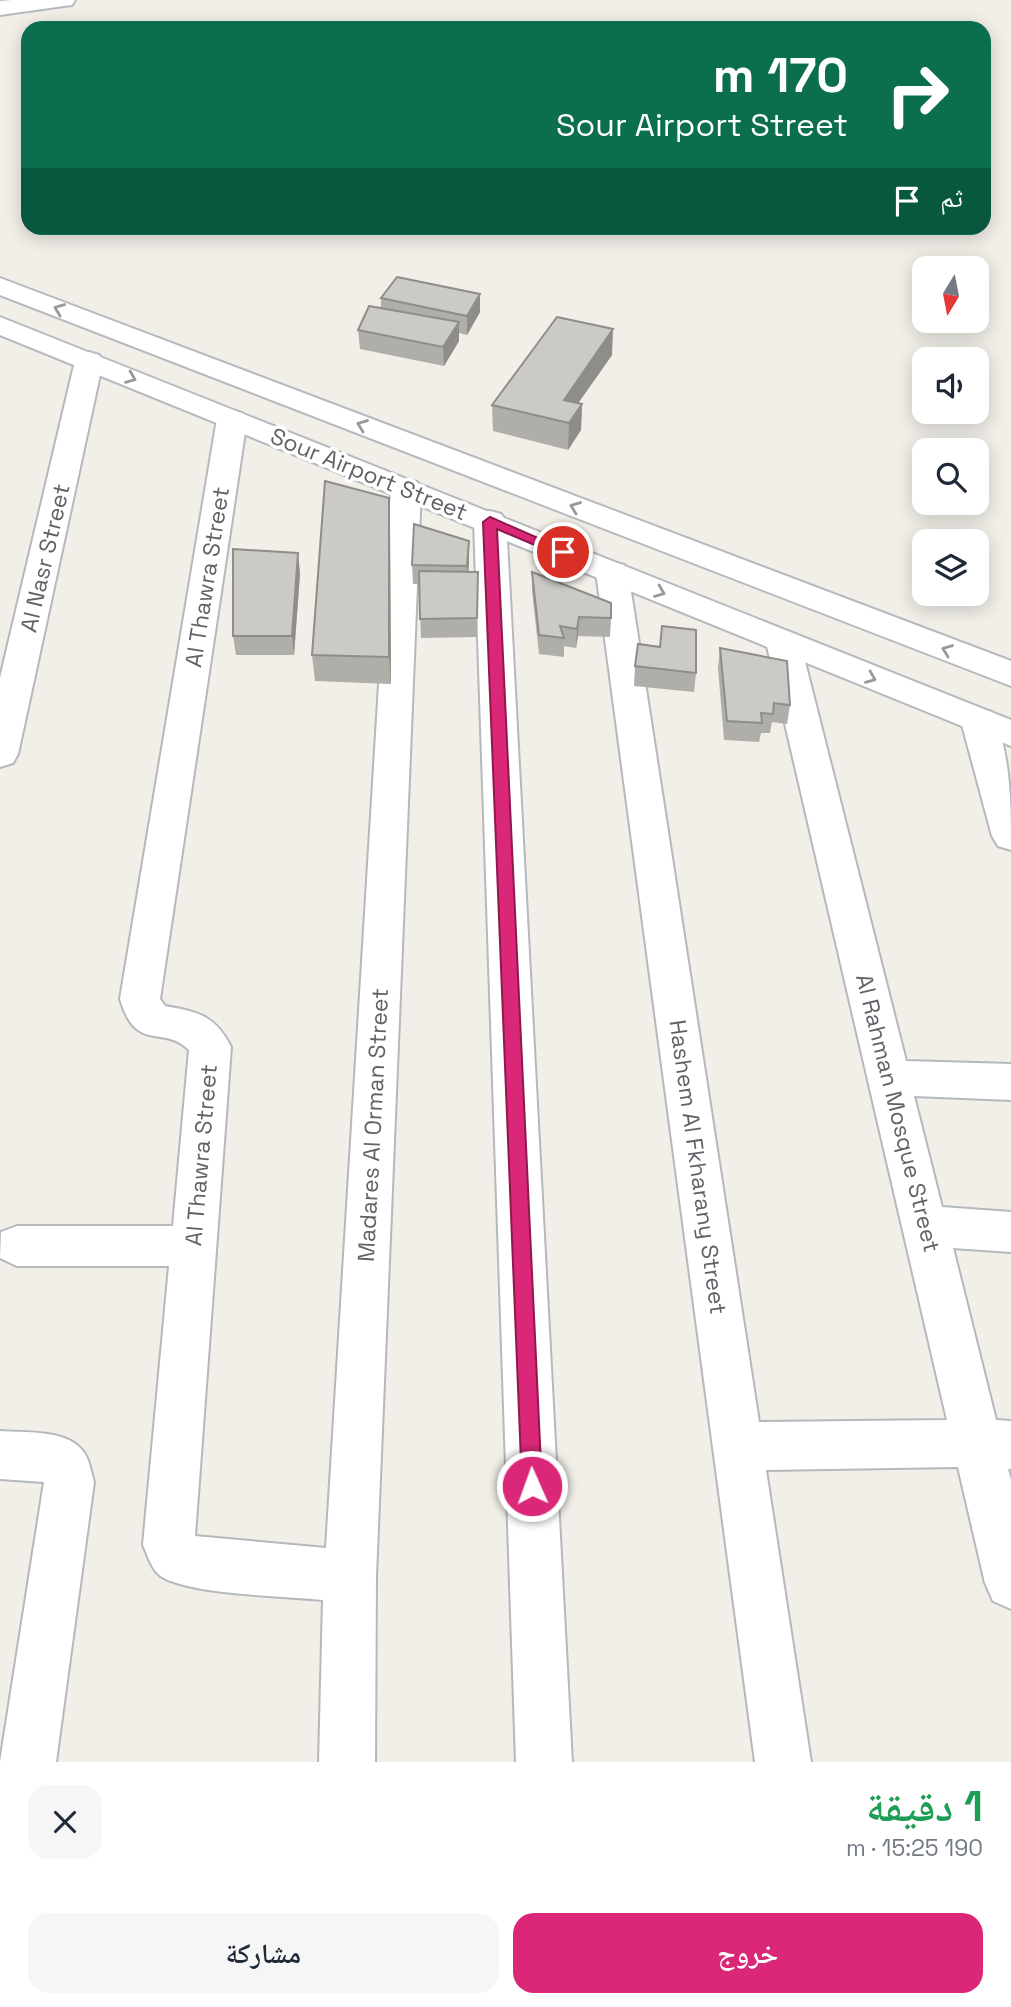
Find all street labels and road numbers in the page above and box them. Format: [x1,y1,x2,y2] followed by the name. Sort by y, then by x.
[266,421,472,527] street label: Sour Airport Street
[13,481,77,635] street label: Al Nasr Street
[178,485,236,669] street label: Al Thawra Street
[849,971,947,1255] street label: Al Rahman Mosque Street
[351,987,395,1263] street label: Madares Al Orman Street
[662,1018,734,1316] street label: Hashem Al Fkharany Street
[178,1063,224,1247] street label: Al Thawra Street

